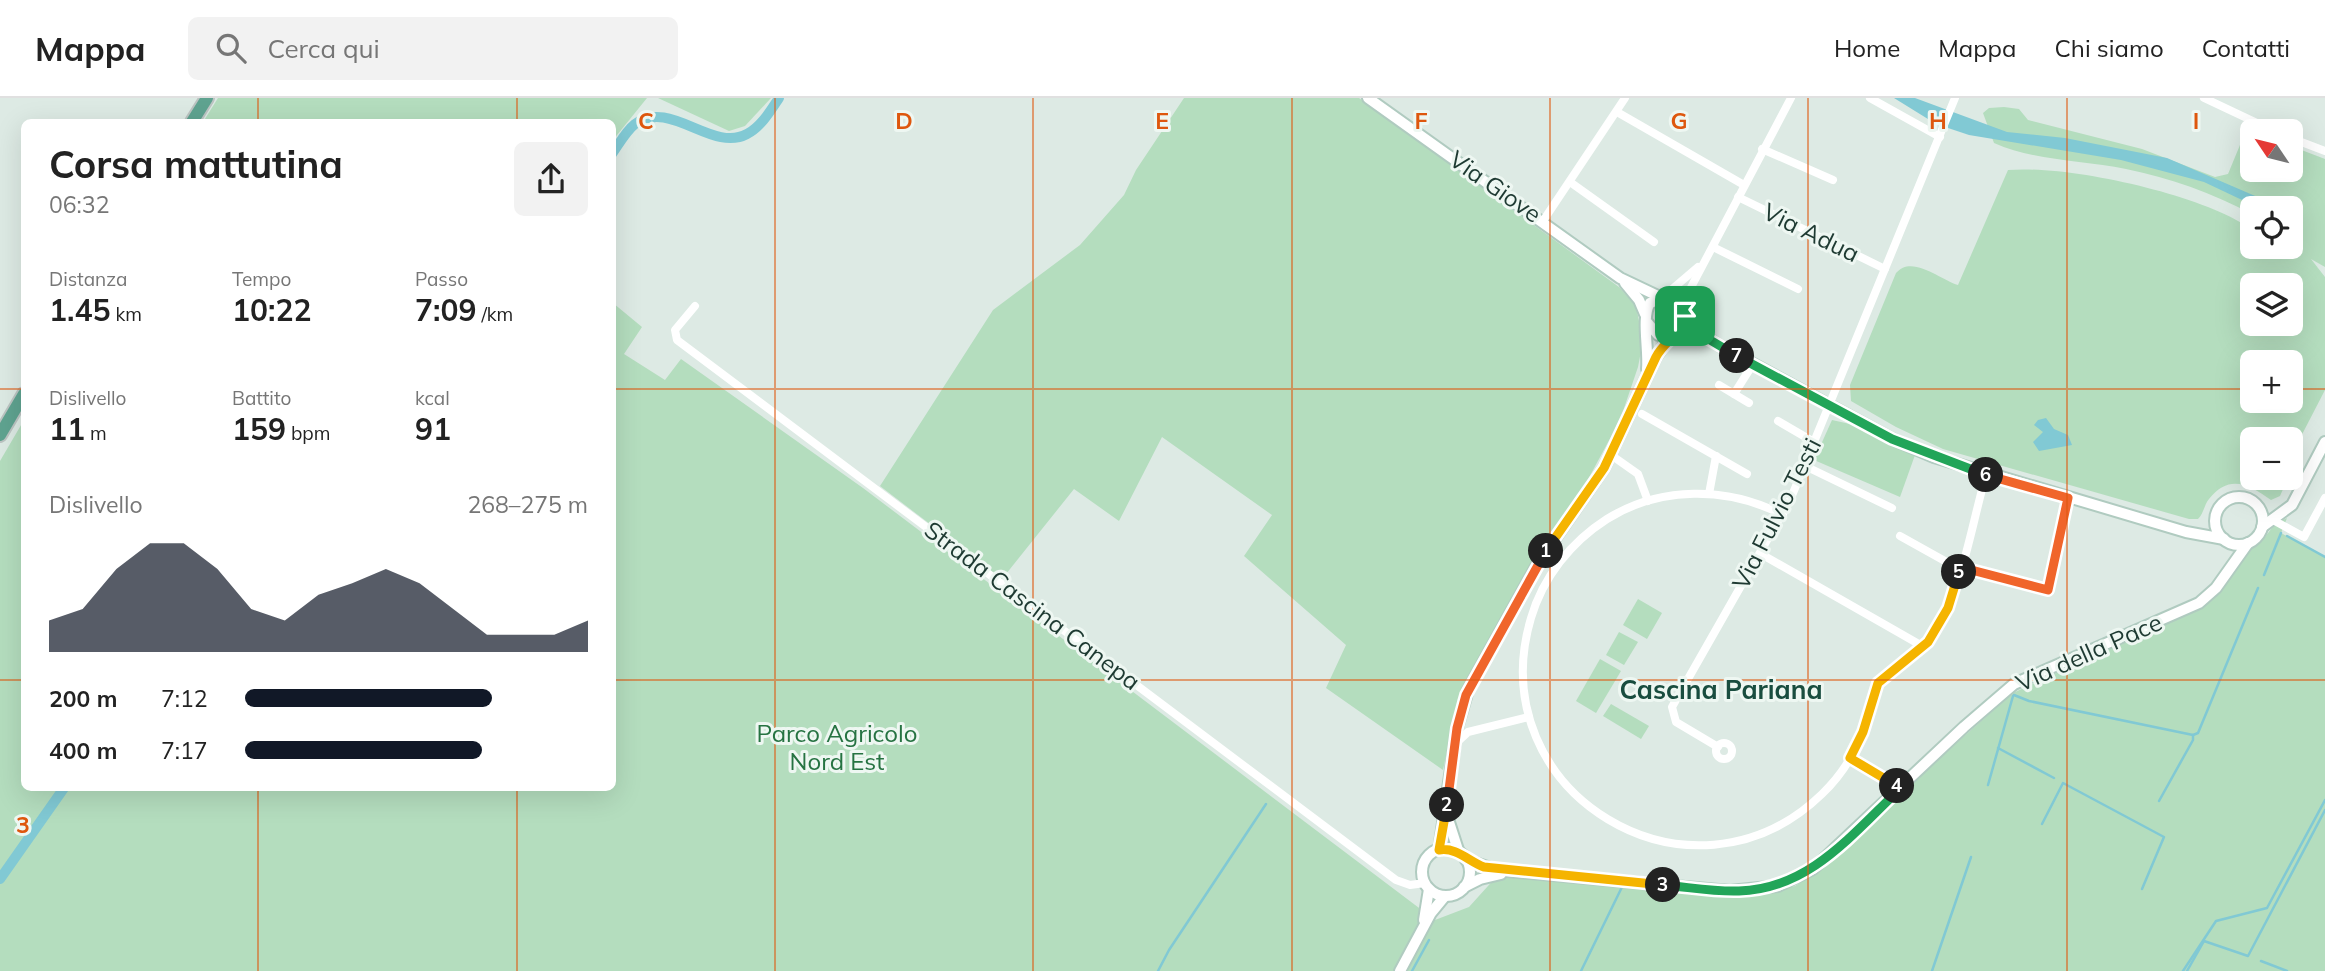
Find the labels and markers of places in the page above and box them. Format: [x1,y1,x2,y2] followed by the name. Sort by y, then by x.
[1655,286,1715,346] pin
[1720,338,1754,374] pin: 7
[1968,458,2004,492] pin: 6
[1528,533,1564,568] pin: 1
[1941,554,1976,589] pin: 5
[1880,768,1914,804] pin: 4
[1430,788,1464,822] pin: 2
[1646,868,1680,902] pin: 3

